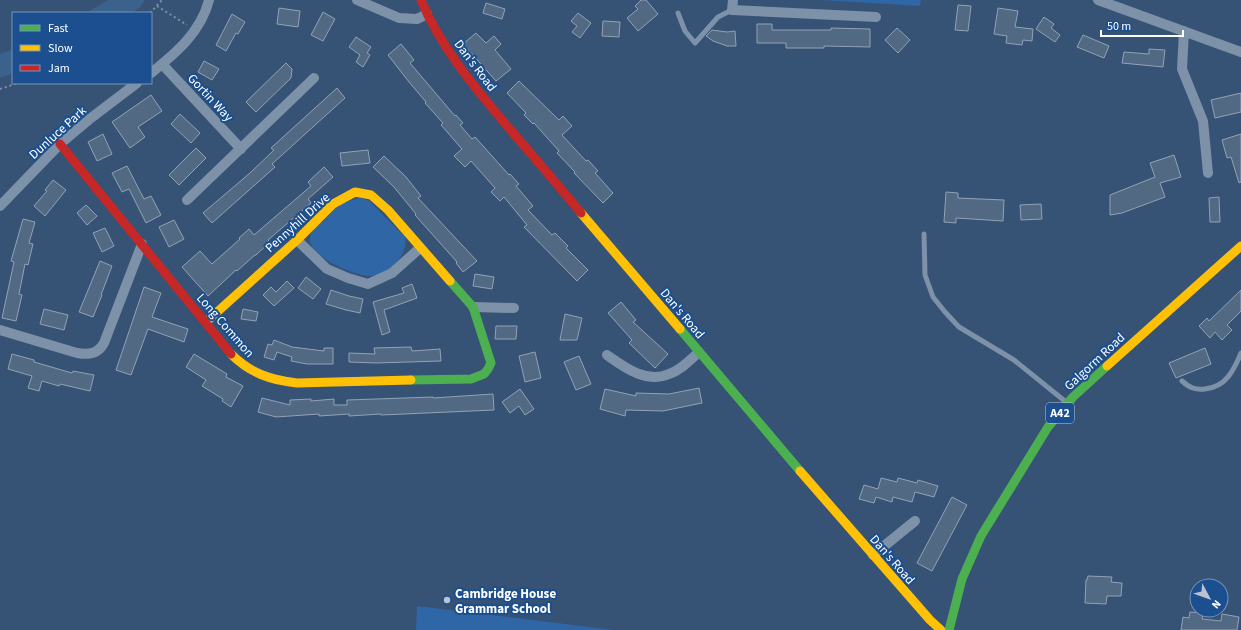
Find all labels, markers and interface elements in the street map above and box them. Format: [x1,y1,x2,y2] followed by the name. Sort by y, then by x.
[12,12,152,84] legend
[1101,12,1183,38] scale bar
[1107,18,1131,35] text: 50 m
[48,20,68,37] text: Fast
[450,36,501,95] street label: Dan's Road
[48,40,73,57] text: Slow
[48,60,70,77] text: Jam
[183,70,237,126] street label: Gortin Way
[25,102,91,163] street label: Dunluce Park
[261,189,334,257] street label: Pennyhill Drive
[656,285,709,343] street label: Dan's Road
[192,290,258,362] street label: Long Common
[1060,329,1129,395] street label: Galgorm Road
[1046,403,1074,423] road number: A42
[866,531,919,588] street label: Dan's Road
[1189,578,1229,618] north arrow
[455,585,556,618] place label: Cambridge House Grammar School
[442,595,452,605] marker: Cambridge House Grammar School
[1208,597,1224,612] text: N

